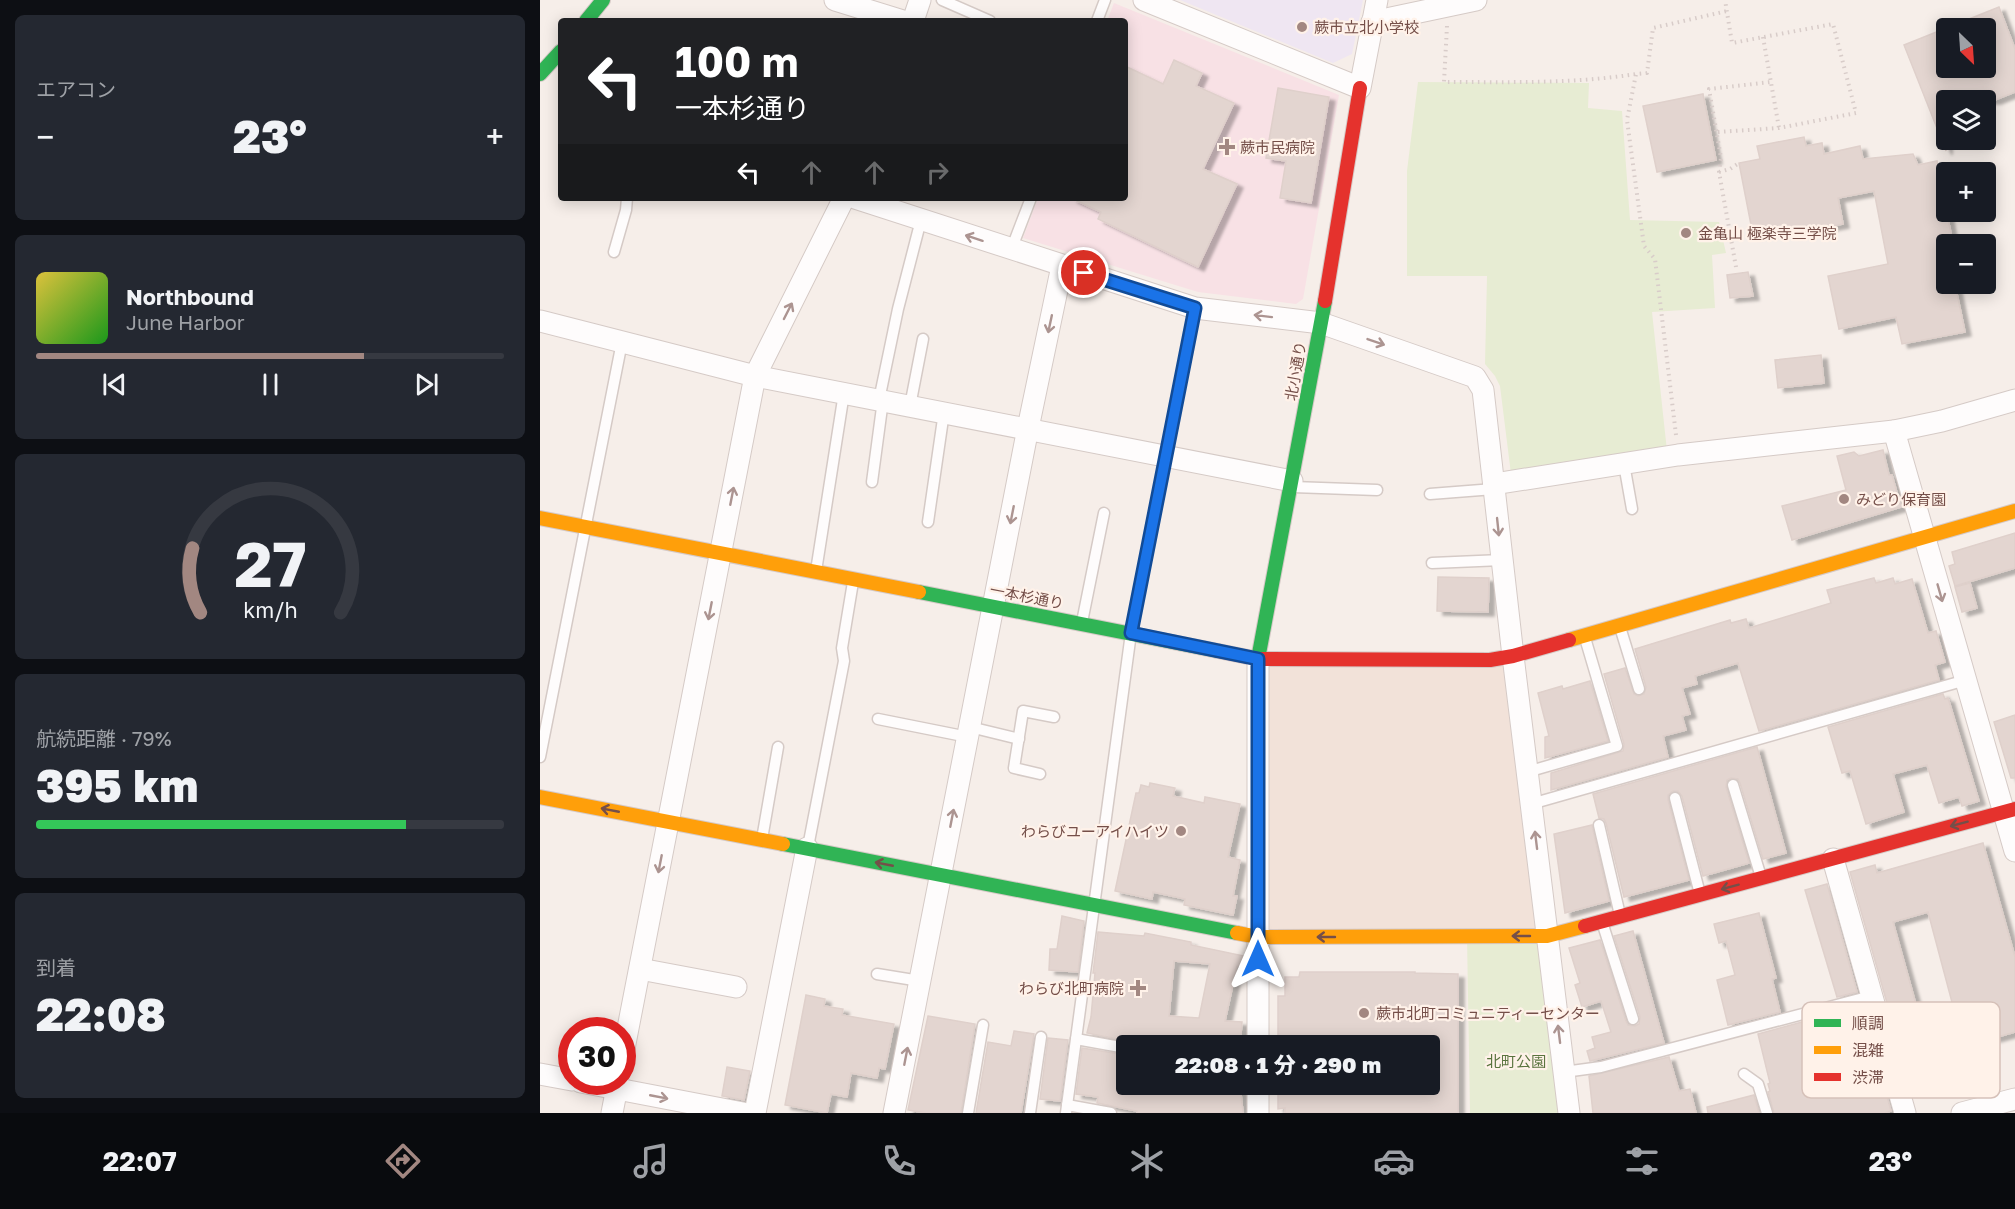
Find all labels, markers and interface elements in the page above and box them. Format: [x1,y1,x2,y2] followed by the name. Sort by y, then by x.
[1314,18,1419,36] place label: 蕨市立北小学校
[1936,18,1996,78] north arrow
[1936,18,1996,294] map controls
[1295,20,1309,34] marker: 蕨市立北小学校
[675,36,798,86] text: 100 m
[576,42,654,120] icon: left
[36,77,116,101] text: エアコン
[1936,90,1996,150] button: layers
[675,92,810,124] text: 一本杉通り
[233,109,307,163] text: 23°
[36,117,54,156] text: −
[486,117,504,156] text: +
[1218,138,1236,156] marker: 蕨市民病院
[1240,138,1315,156] place label: 蕨市民病院
[732,156,765,189] icon: left
[795,156,828,189] icon: ahead
[858,156,891,189] icon: ahead
[921,156,954,189] icon: right
[1936,162,1996,222] button: +
[1698,224,1837,242] place label: 金亀山 極楽寺三学院
[1679,226,1693,240] marker: 金亀山 極楽寺三学院
[965,231,984,242] one-way arrow
[1936,234,1996,294] button: −
[1058,247,1109,298] pin
[1067,256,1100,289] icon: arrive
[126,283,254,310] text: Northbound
[782,302,794,320] one-way arrow
[126,310,245,334] text: June Harbor
[1253,310,1273,321] one-way arrow
[1044,313,1055,333] one-way arrow
[1366,337,1385,348] one-way arrow
[1281,340,1309,402] street label: 北小通り
[98,368,131,401] icon: previous
[254,368,287,401] icon: pause
[410,368,443,401] icon: next
[727,487,738,506] one-way arrow
[1856,490,1946,508] place label: みどり保育園
[1837,492,1851,506] marker: みどり保育園
[1006,505,1017,524] one-way arrow
[1493,516,1504,536] one-way arrow
[234,527,306,602] text: 27
[988,580,1066,612] street label: 一本杉通り
[1935,583,1946,602] one-way arrow
[243,598,297,624] text: km/h
[704,600,715,620] one-way arrow
[36,726,172,750] text: 航続距離 · 79%
[36,758,198,812] text: 395 km
[601,804,620,815] one-way arrow
[947,808,958,828] one-way arrow
[1949,819,1968,830] one-way arrow
[1021,822,1169,840] place label: わらびユーアイハイツ
[1174,824,1188,838] marker: わらびユーアイハイツ
[1530,831,1541,851] one-way arrow
[654,854,665,873] one-way arrow
[874,858,894,869] one-way arrow
[1721,881,1740,893] one-way arrow
[1226,927,1290,991] position arrow
[1511,930,1531,942] one-way arrow
[1316,931,1336,943] one-way arrow
[36,955,76,979] text: 到着
[1019,979,1124,997] place label: わらび北町病院
[1129,979,1147,997] marker: わらび北町病院
[36,987,166,1041] text: 22:08
[1802,1002,2000,1098] legend
[1376,1004,1600,1022] place label: 蕨市北町コミュニティーセンター
[1357,1006,1371,1020] marker: 蕨市北町コミュニティーセンター
[1852,1013,1884,1033] text: 順調
[558,1017,636,1095] speed limit sign: 30
[1553,1025,1564,1044] one-way arrow
[1852,1040,1884,1060] text: 混雑
[901,1046,912,1066] one-way arrow
[1175,1051,1381,1078] text: 22:08 · 1 分 · 290 m
[1486,1052,1546,1070] park label: 北町公園
[1852,1067,1884,1087] text: 渋滞
[649,1092,669,1103] one-way arrow
[382,1140,424,1182] icon: directions
[630,1140,672,1182] icon: music
[878,1140,920,1182] icon: phone
[1126,1140,1168,1182] icon: climate
[1373,1140,1415,1182] icon: car
[1621,1140,1663,1182] icon: filters
[103,1145,177,1177] text: 22:07
[1869,1145,1912,1177] text: 23°

